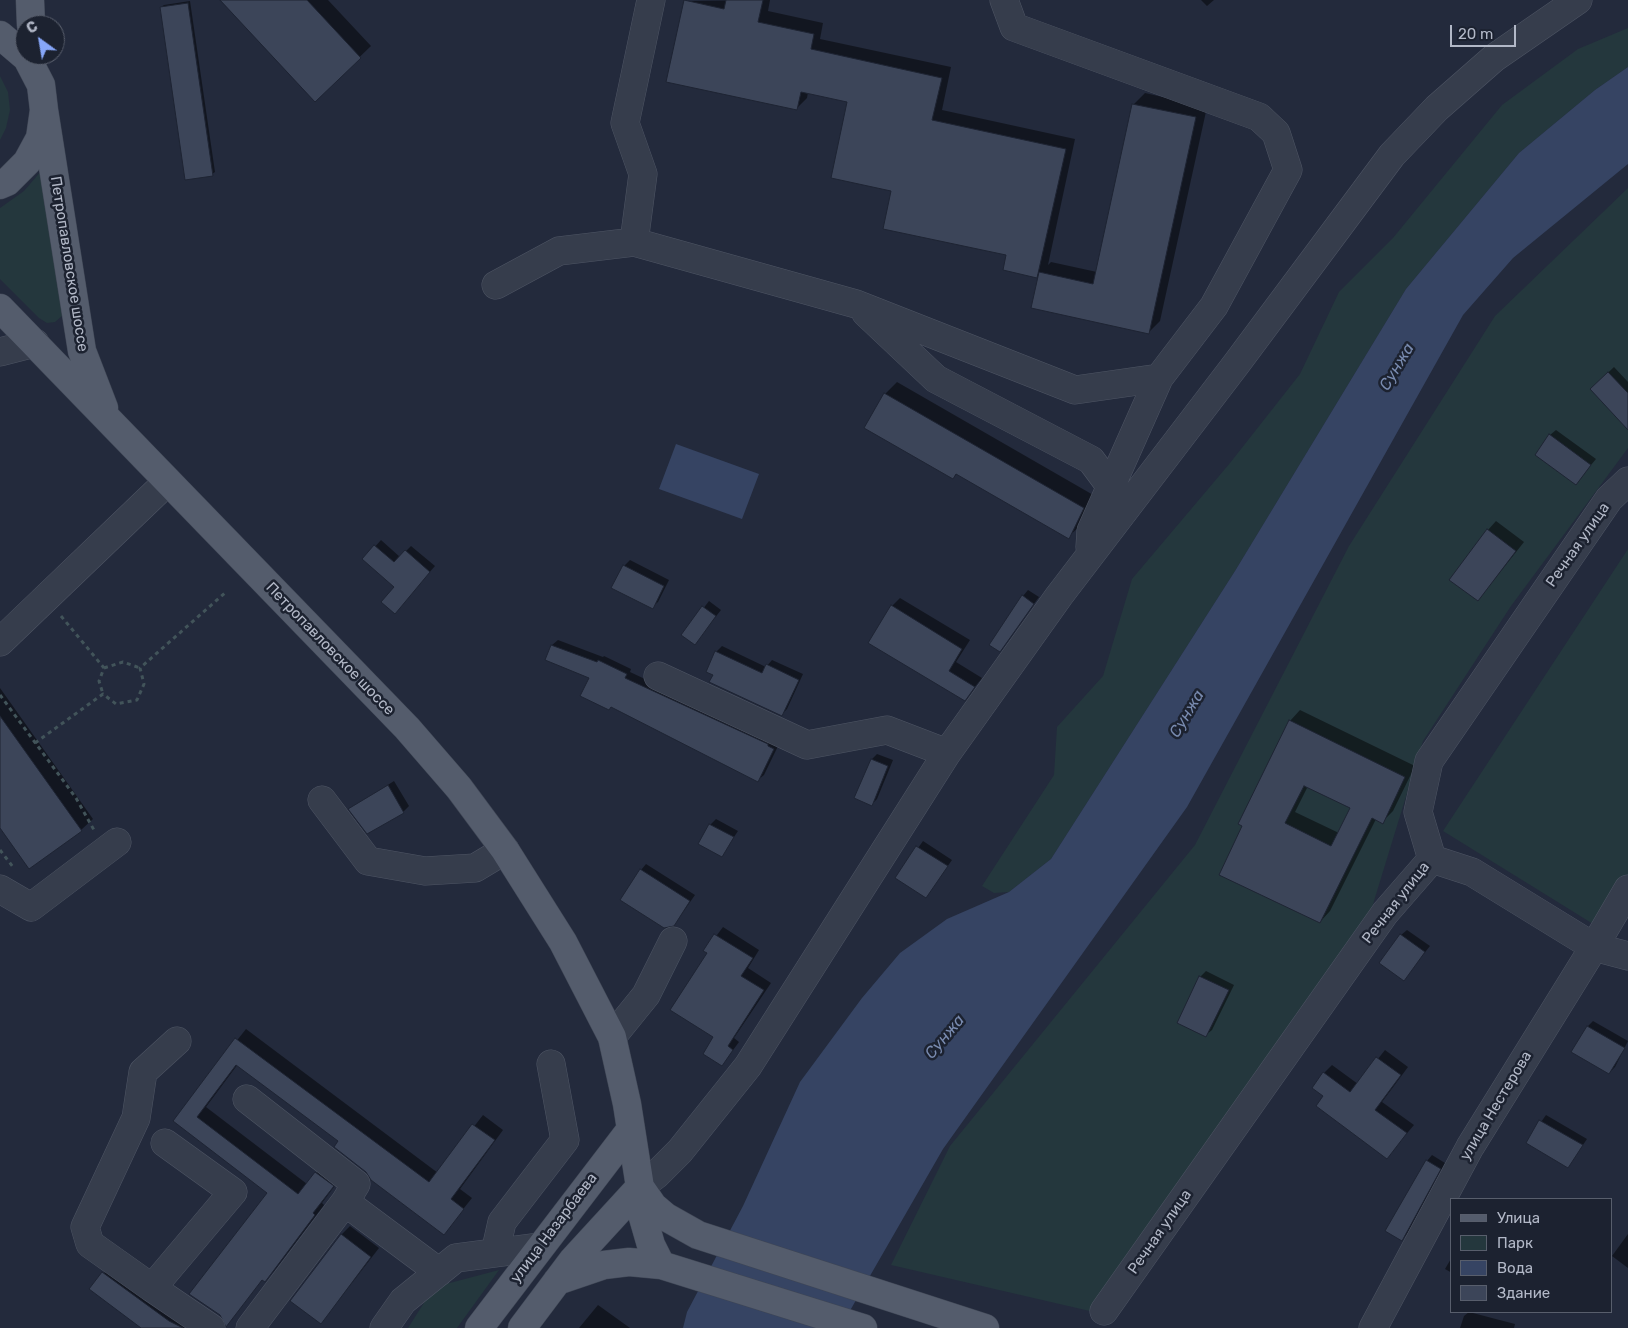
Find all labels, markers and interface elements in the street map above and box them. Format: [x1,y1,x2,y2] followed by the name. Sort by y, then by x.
[15,15,65,65] north arrow
[1453,15,1519,47] scale bar
[24,18,41,38] text: С
[1458,25,1493,43] text: 20 m
[46,175,92,353] street label: Петропавловское шоссе
[1376,340,1418,394] water label: Сунжа
[1542,499,1614,591] street label: Речная улица
[262,579,398,719] street label: Петропавловское шоссе
[1166,687,1208,741] water label: Сунжа
[1359,859,1433,947] street label: Речная улица
[921,1011,969,1063] water label: Сунжа
[1456,1048,1536,1164] street label: улица Нестерова
[507,1170,601,1286] street label: улица Назарбаева
[1124,1186,1196,1278] street label: Речная улица
[1450,1198,1613,1313] legend
[1497,1209,1540,1227] text: Улица
[1497,1234,1533,1252] text: Парк
[1497,1259,1533,1277] text: Вода
[1497,1284,1550,1302] text: Здание

